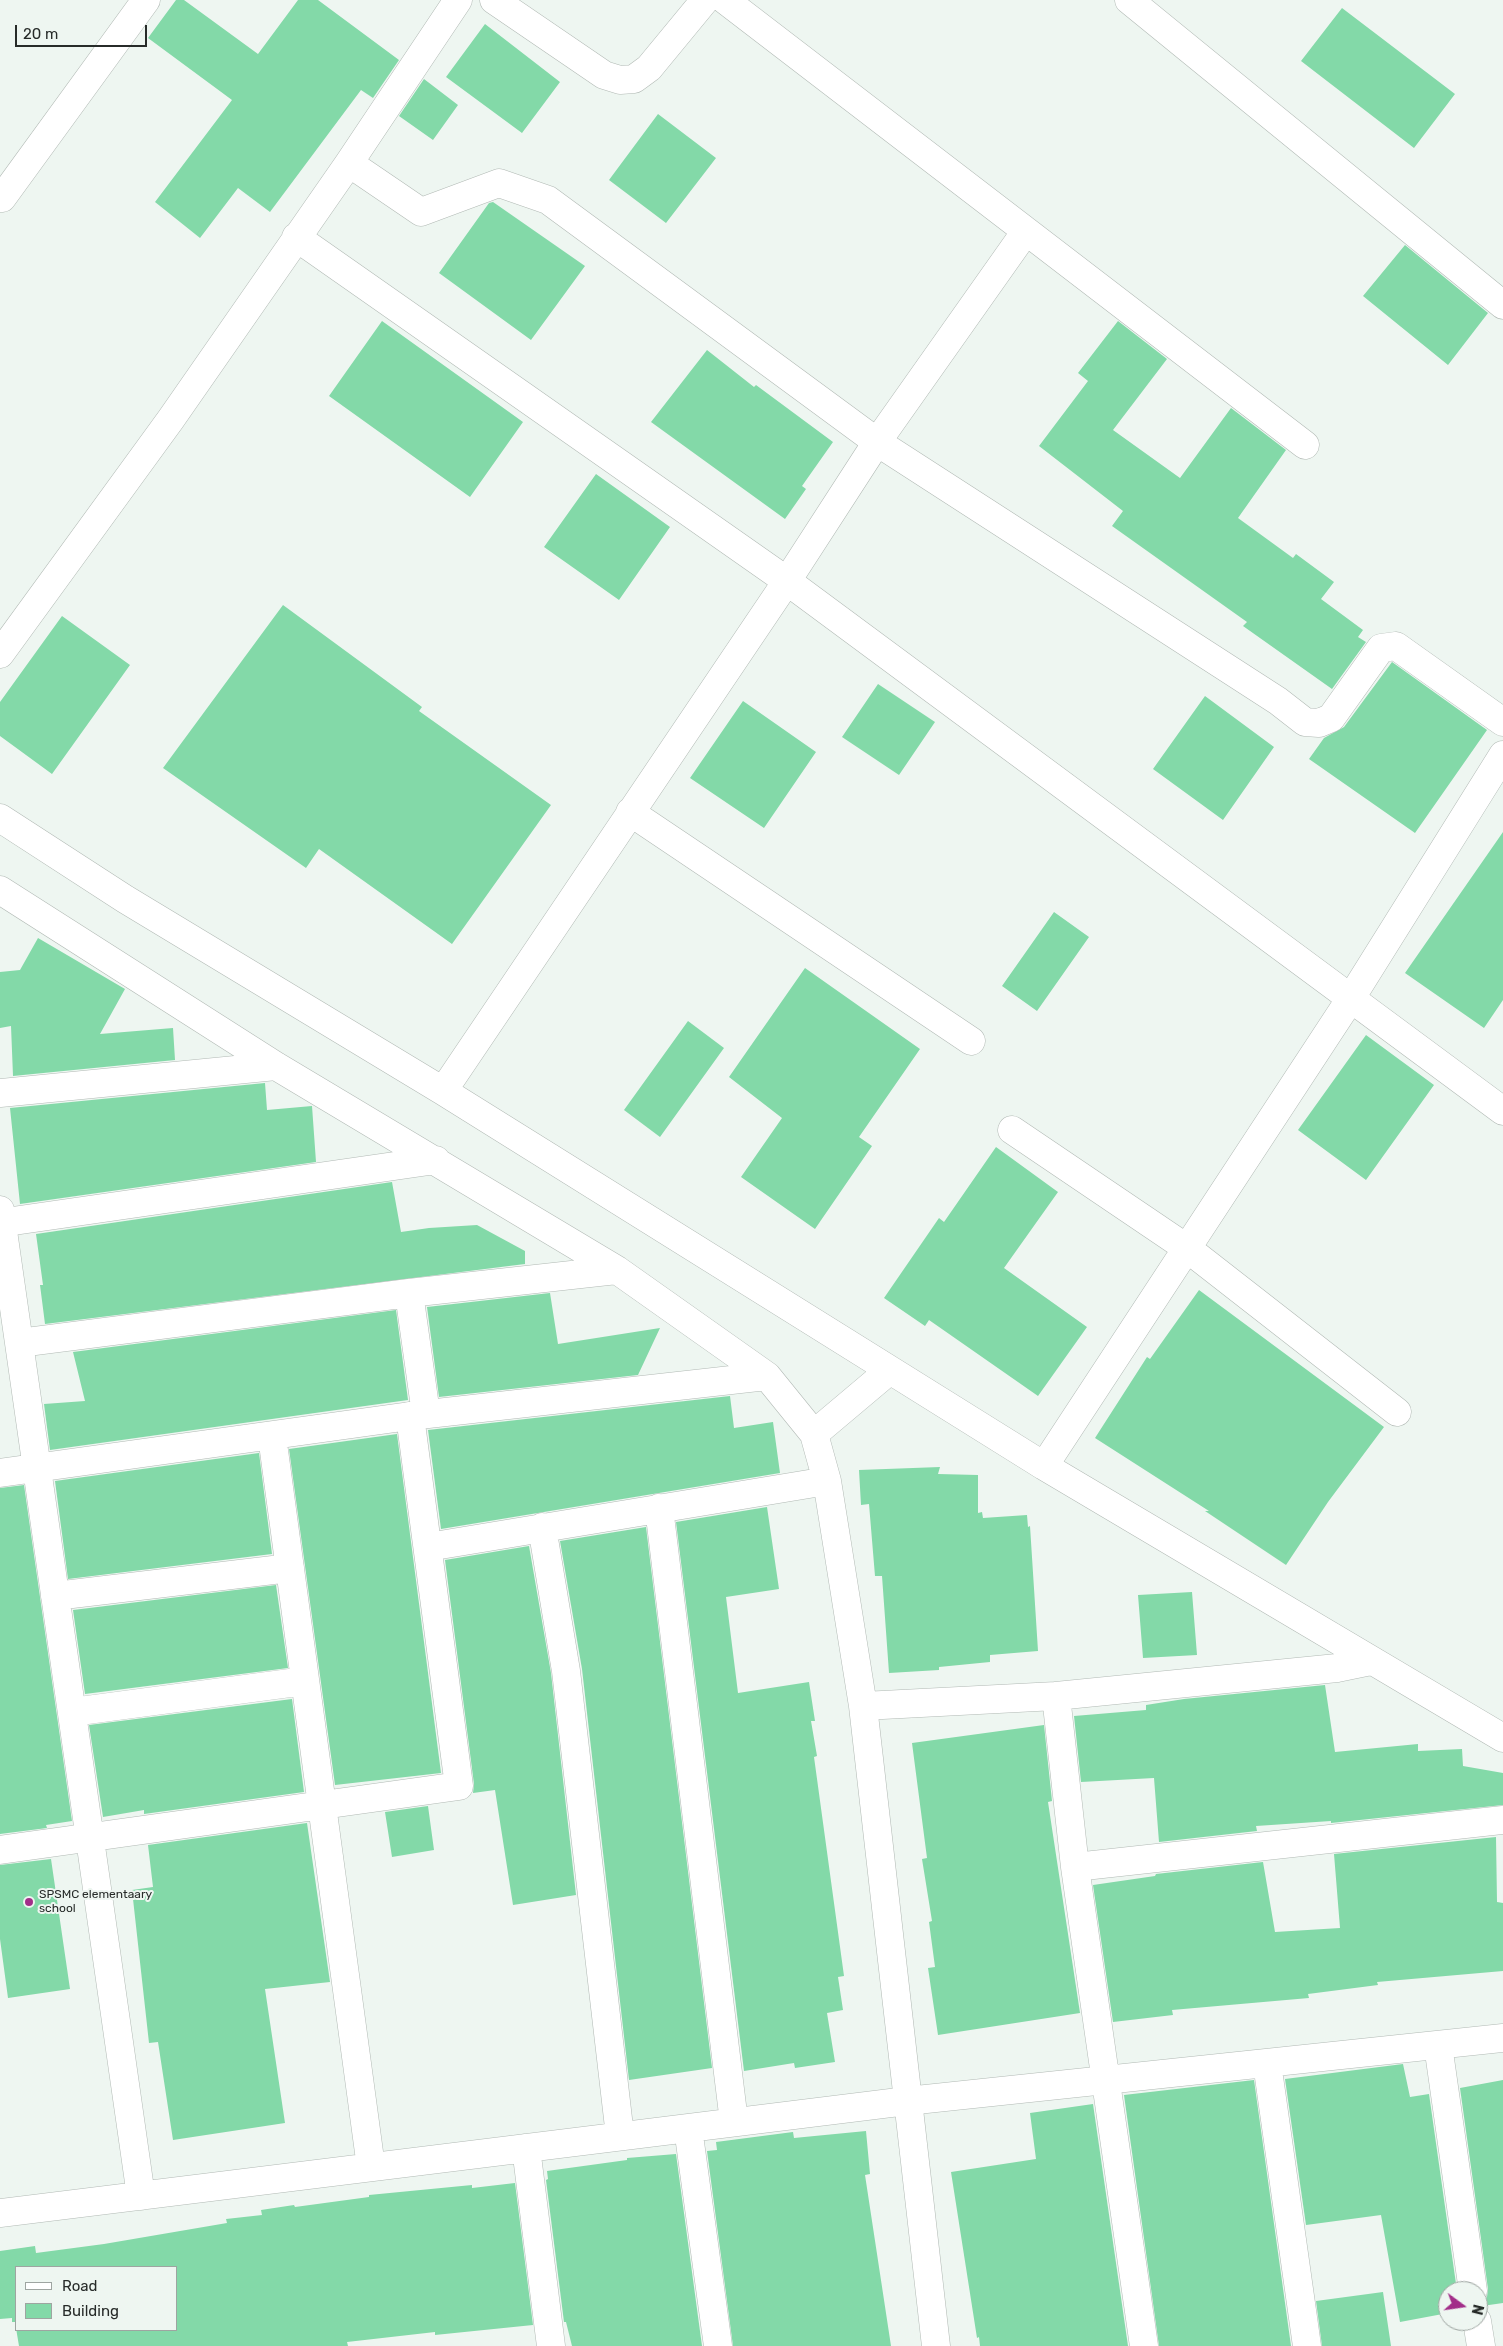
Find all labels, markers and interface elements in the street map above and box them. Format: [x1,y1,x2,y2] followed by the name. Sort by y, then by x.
[18,15,150,47] scale bar
[23,25,58,43] text: 20 m
[39,1888,152,1916] place label: SPSMC elementaary school
[23,1896,35,1908] marker: SPSMC elementaary school
[15,2266,178,2331] legend
[62,2277,98,2295] text: Road
[1438,2281,1488,2331] north arrow
[62,2302,119,2320] text: Building
[1468,2303,1487,2316] text: N

